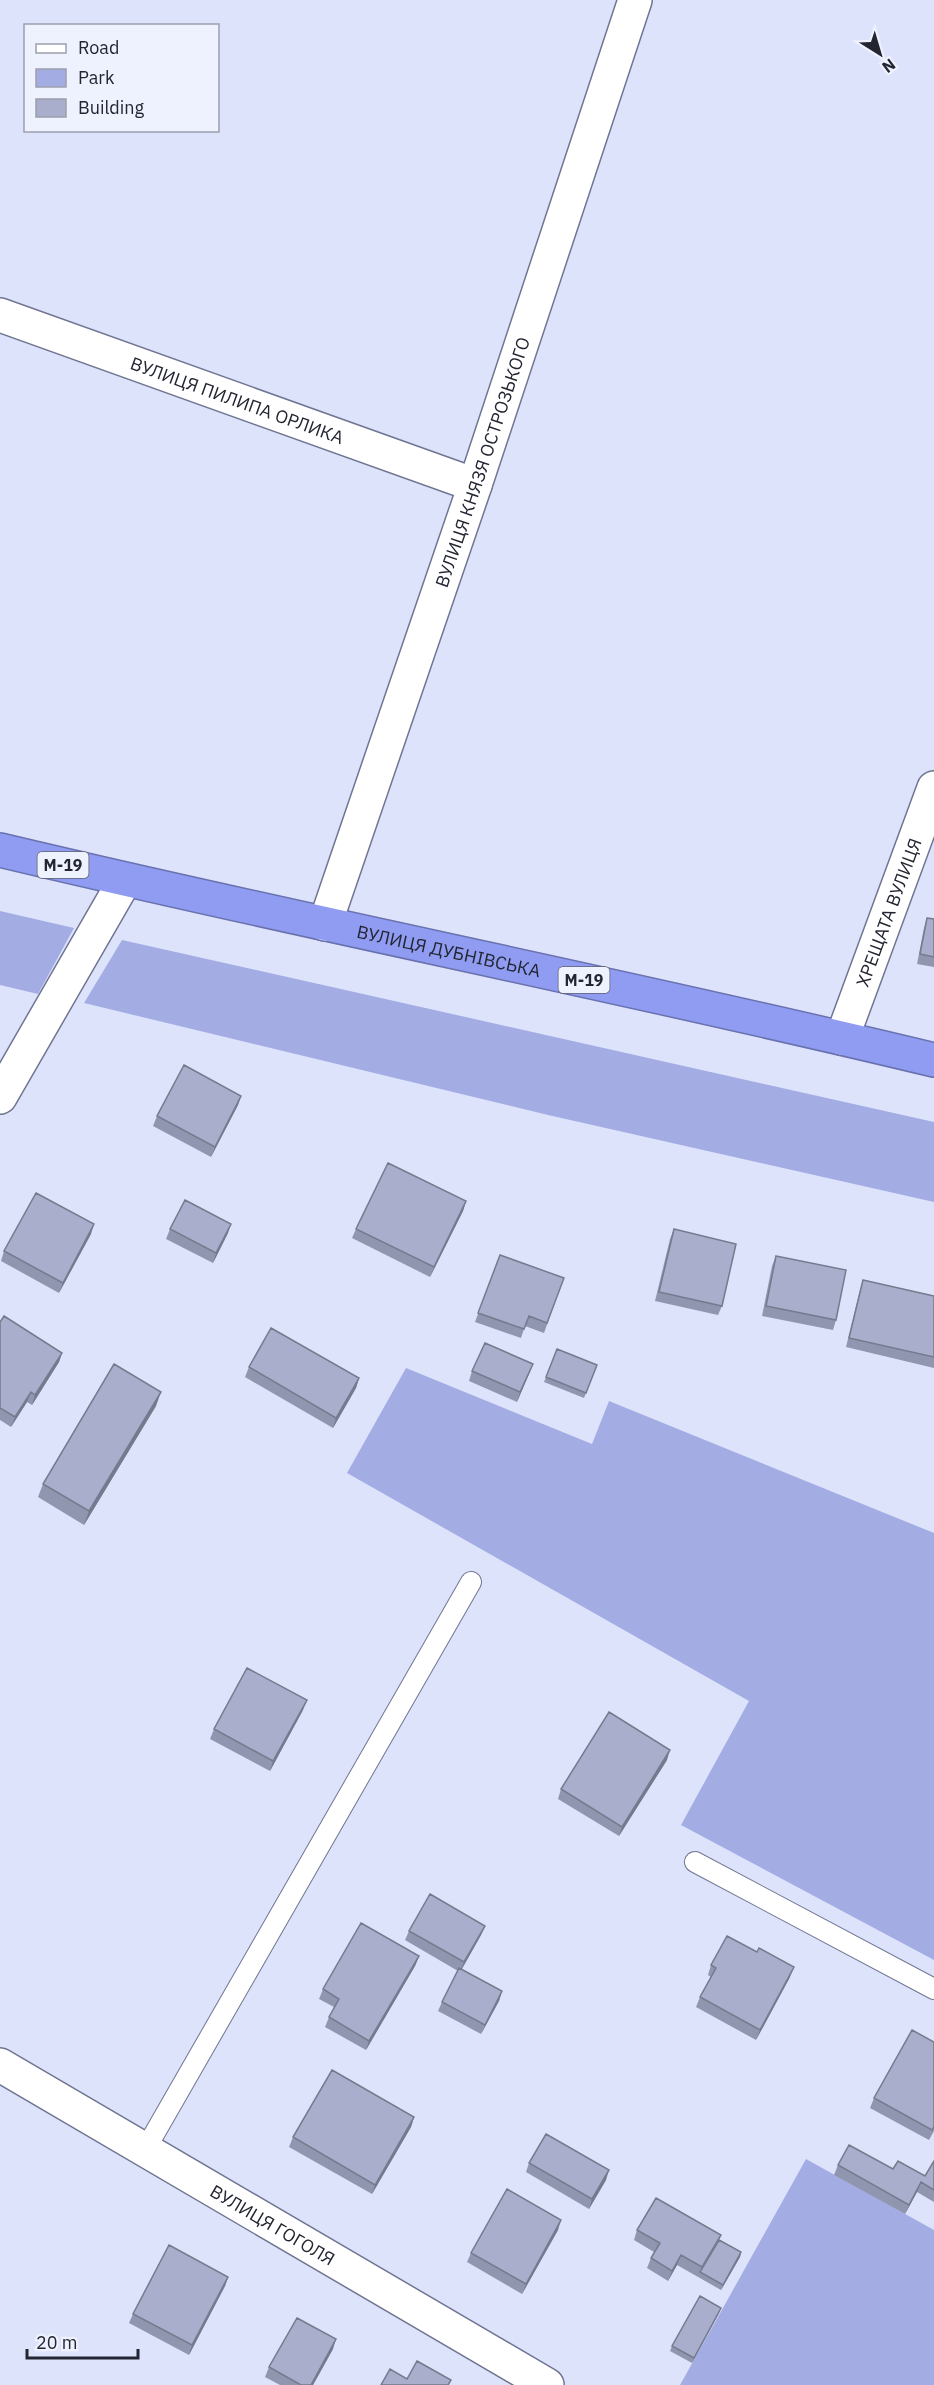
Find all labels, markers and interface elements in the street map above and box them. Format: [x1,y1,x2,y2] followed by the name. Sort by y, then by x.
[24,24,219,132] legend
[850,24,910,84] north arrow
[78,36,119,59] text: Road
[878,55,900,77] text: N
[78,66,115,89] text: Park
[78,96,145,119] text: Building
[429,334,535,590] street label: ВУЛИЦЯ КНЯЗЯ ОСТРОЗЬКОГО
[127,351,348,449] street label: ВУЛИЦЯ ПИЛИПА ОРЛИКА
[850,835,926,990] street label: ХРЕЩАТА ВУЛИЦЯ
[38,852,88,878] road number: М-19
[355,920,543,982] street label: ВУЛИЦЯ ДУБНІВСЬКА
[558,967,610,993] road number: М-19
[206,2179,339,2270] street label: ВУЛИЦЯ ГОГОЛЯ
[27,2322,138,2360] scale bar
[36,2331,78,2354] text: 20 m

